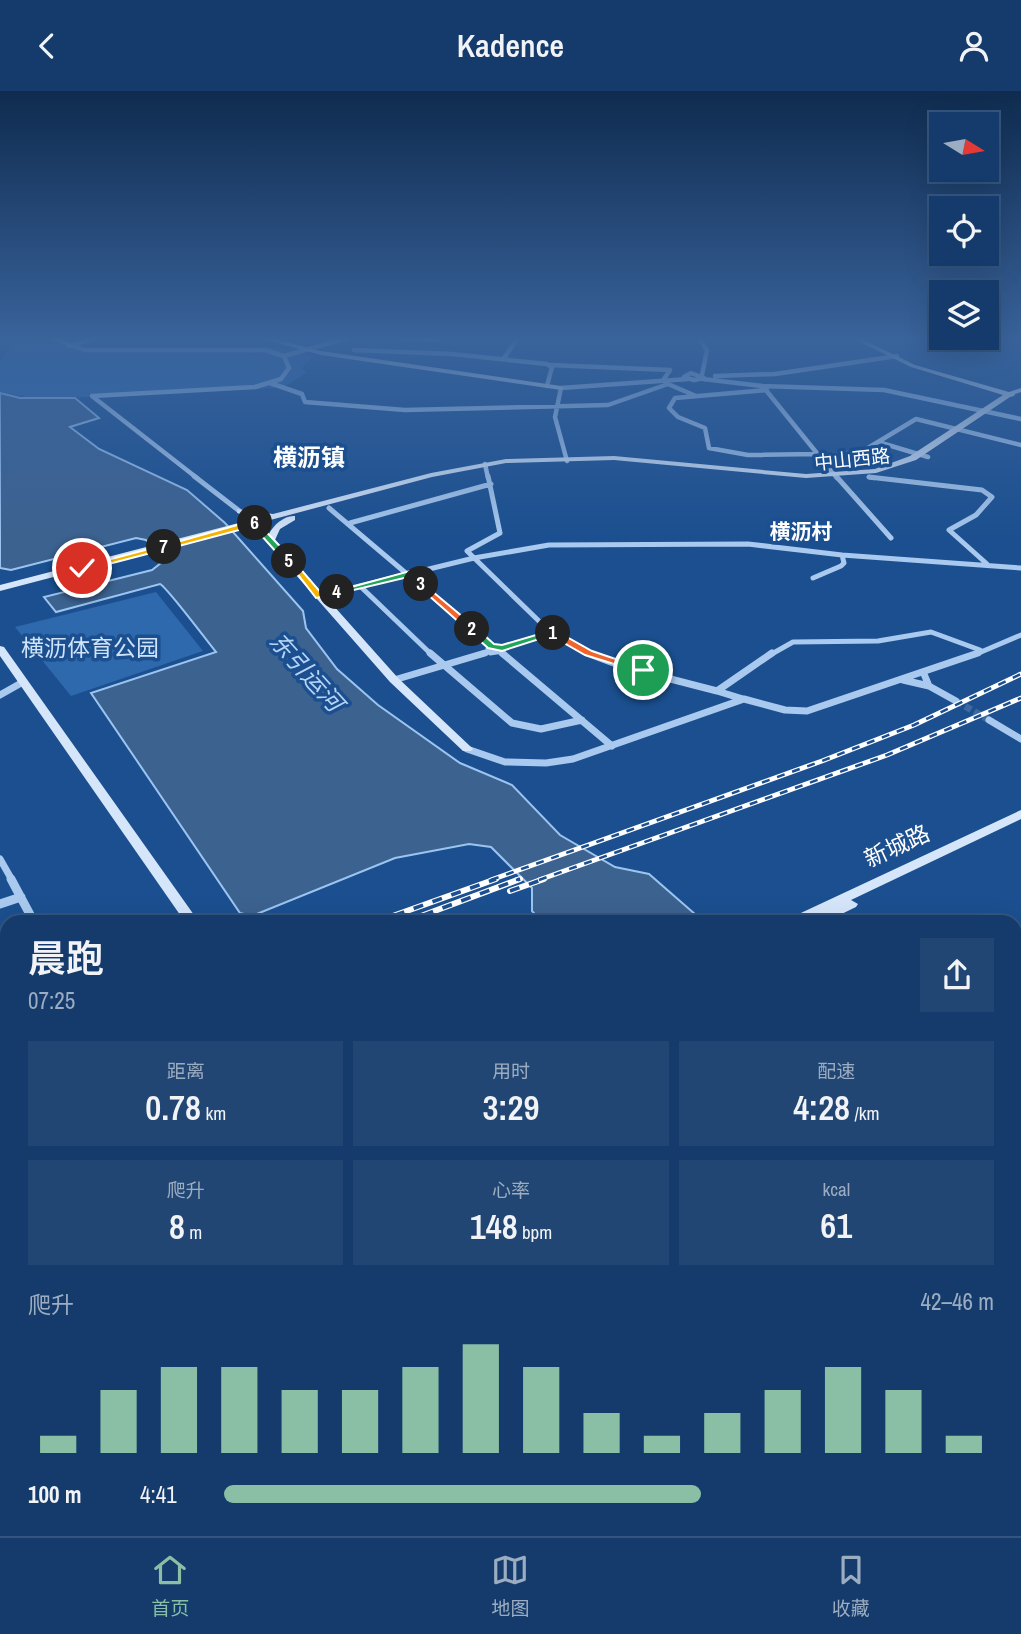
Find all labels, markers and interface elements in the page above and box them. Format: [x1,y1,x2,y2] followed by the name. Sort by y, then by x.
[457,24,564,67] text: Kadence
[28,27,66,65] icon: back
[955,27,993,65] icon: person
[929,112,999,182] north arrow
[929,112,999,350] map controls
[929,196,999,266] button: locate
[929,280,999,350] button: layers
[273,441,345,473] district label: 横沥镇
[813,442,891,476] street label: 中山西路
[238,505,272,541] pin: 6
[250,509,259,535] text: 6
[770,517,833,546] district label: 横沥村
[146,529,182,565] pin: 7
[159,533,168,559] text: 7
[52,538,112,598] pin
[272,543,306,579] pin: 5
[284,547,293,573] text: 5
[63,549,101,587] icon: check
[404,567,438,601] pin: 3
[416,570,425,596] text: 3
[320,575,354,609] pin: 4
[332,578,341,604] text: 4
[454,611,490,647] pin: 2
[467,615,476,641] text: 2
[536,615,570,651] pin: 1
[548,619,557,645] text: 1
[263,625,353,721] water label: 东引运河
[21,632,159,663] park label: 横沥体育公园
[613,640,673,700] pin
[624,651,662,689] icon: arrive
[859,817,935,874] street label: 新城路
[28,933,104,984] text: 晨跑
[920,938,994,1012] button: share
[28,985,75,1016] text: 07:25
[167,1058,205,1084] text: 距离
[492,1058,530,1084] text: 用时
[817,1058,855,1084] text: 配速
[145,1084,201,1131] text: 0.78
[483,1084,539,1131] text: 3:29
[793,1084,850,1131] text: 4:28
[201,1100,226,1126] text: km
[850,1100,880,1126] text: /km
[822,1176,850,1202] text: kcal
[167,1177,205,1203] text: 爬升
[492,1177,530,1203] text: 心率
[820,1202,852,1249] text: 61
[169,1203,185,1250] text: 8
[470,1203,518,1250] text: 148
[185,1219,202,1245] text: m
[518,1219,552,1245] text: bpm
[921,1286,994,1317] text: 42–46 m
[28,1289,74,1320] text: 爬升
[28,1479,81,1510] text: 100 m
[140,1479,177,1510] text: 4:41
[151,1551,189,1621] tab: 首页
[491,1551,530,1621] tab: 地图
[832,1551,870,1621] tab: 收藏

